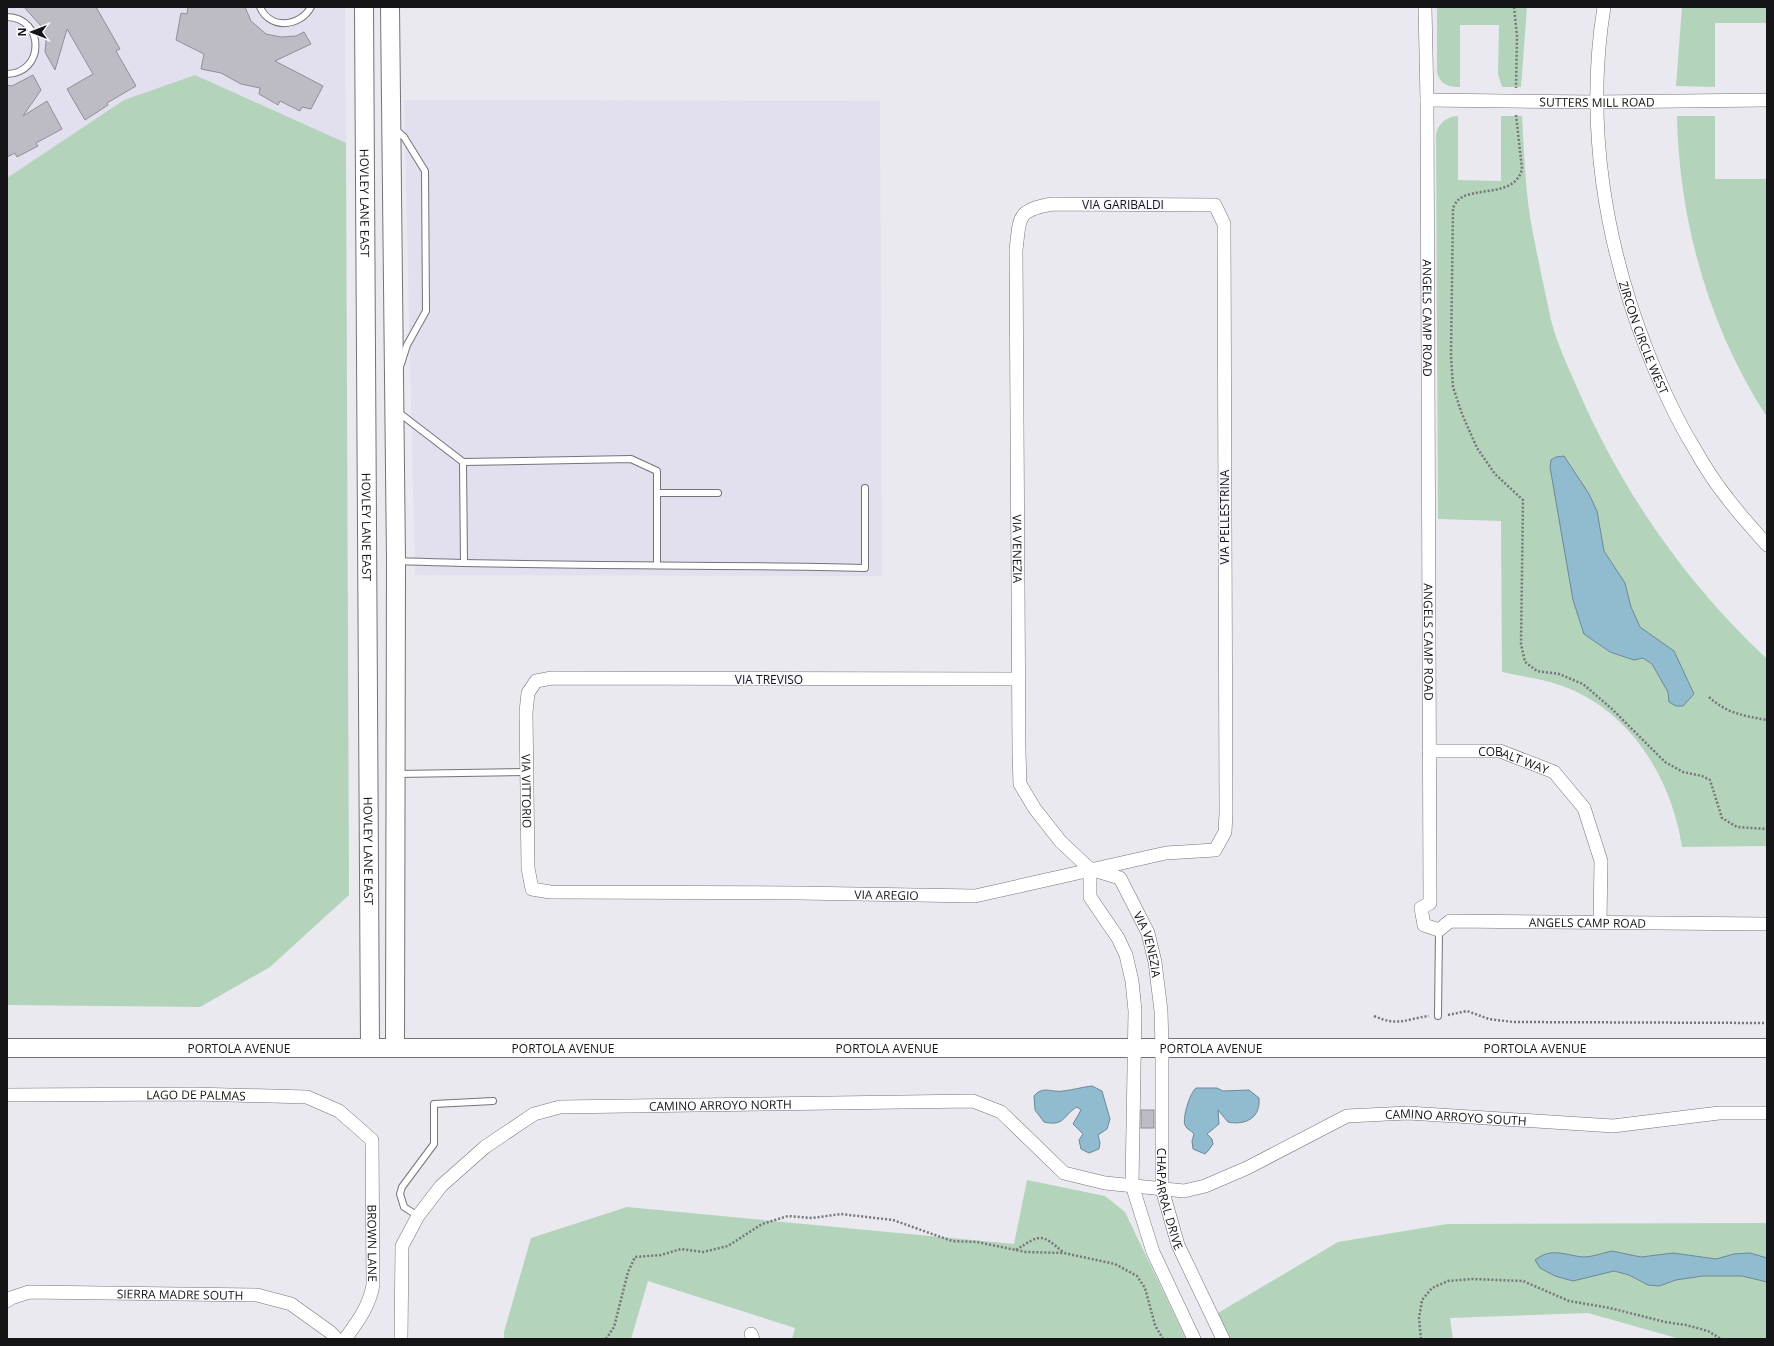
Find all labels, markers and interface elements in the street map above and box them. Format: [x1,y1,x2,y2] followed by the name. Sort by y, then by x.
[12,12,52,52] north arrow
[14,28,29,36] text: N
[1539,93,1655,111] street label: SUTTERS MILL ROAD
[356,149,374,258] street label: HOVLEY LANE EAST
[1082,196,1164,213] street label: VIA GARIBALDI
[1419,259,1437,377] street label: ANGELS CAMP ROAD
[1615,279,1673,397] street label: ZIRCON CIRCLE WEST
[1216,469,1233,564] street label: VIA PELLESTRINA
[358,473,376,582] street label: HOVLEY LANE EAST
[1009,514,1026,584] street label: VIA VENEZIA
[1420,583,1438,701] street label: ANGELS CAMP ROAD
[735,671,803,688] street label: VIA TREVISO
[1478,743,1552,778] street label: COBALT WAY
[518,754,536,829] street label: VIA VITTORIO
[360,797,378,906] street label: HOVLEY LANE EAST
[854,885,919,904] street label: VIA AREGIO
[1130,908,1165,979] street label: VIA VENEZIA
[1529,913,1646,931] street label: ANGELS CAMP ROAD
[188,1040,290,1057] street label: PORTOLA AVENUE
[512,1040,614,1057] street label: PORTOLA AVENUE
[836,1040,938,1057] street label: PORTOLA AVENUE
[1160,1040,1262,1057] street label: PORTOLA AVENUE
[1484,1040,1586,1057] street label: PORTOLA AVENUE
[146,1085,246,1104] street label: LAGO DE PALMAS
[649,1095,792,1114] street label: CAMINO ARROYO NORTH
[1385,1104,1527,1129] street label: CAMINO ARROYO SOUTH
[1153,1148,1188,1253] street label: CHAPARRAL DRIVE
[364,1204,381,1282] street label: BROWN LANE
[117,1285,243,1303] street label: SIERRA MADRE SOUTH

